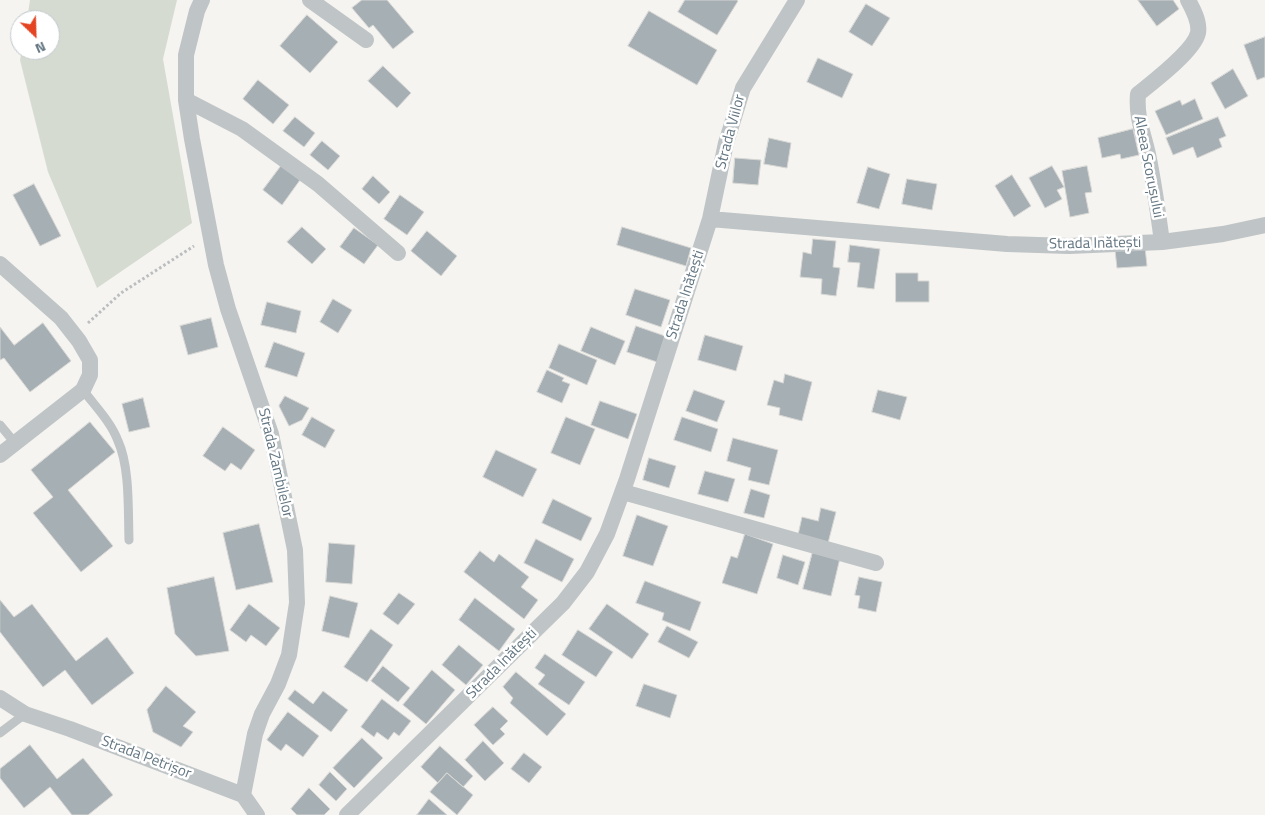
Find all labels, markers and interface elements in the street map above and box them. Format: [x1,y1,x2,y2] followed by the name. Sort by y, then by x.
[10,10,60,60] north arrow
[32,37,50,60] text: N
[712,93,750,171] street label: Strada Viilor
[1129,114,1167,220] street label: Aleea Scorușului
[1049,234,1141,254] street label: Strada Inătești
[663,248,709,342] street label: Strada Inătești
[254,407,296,519] street label: Strada Zambilelor
[463,625,541,703] street label: Strada Inătești
[98,733,194,783] street label: Strada Petrișor

